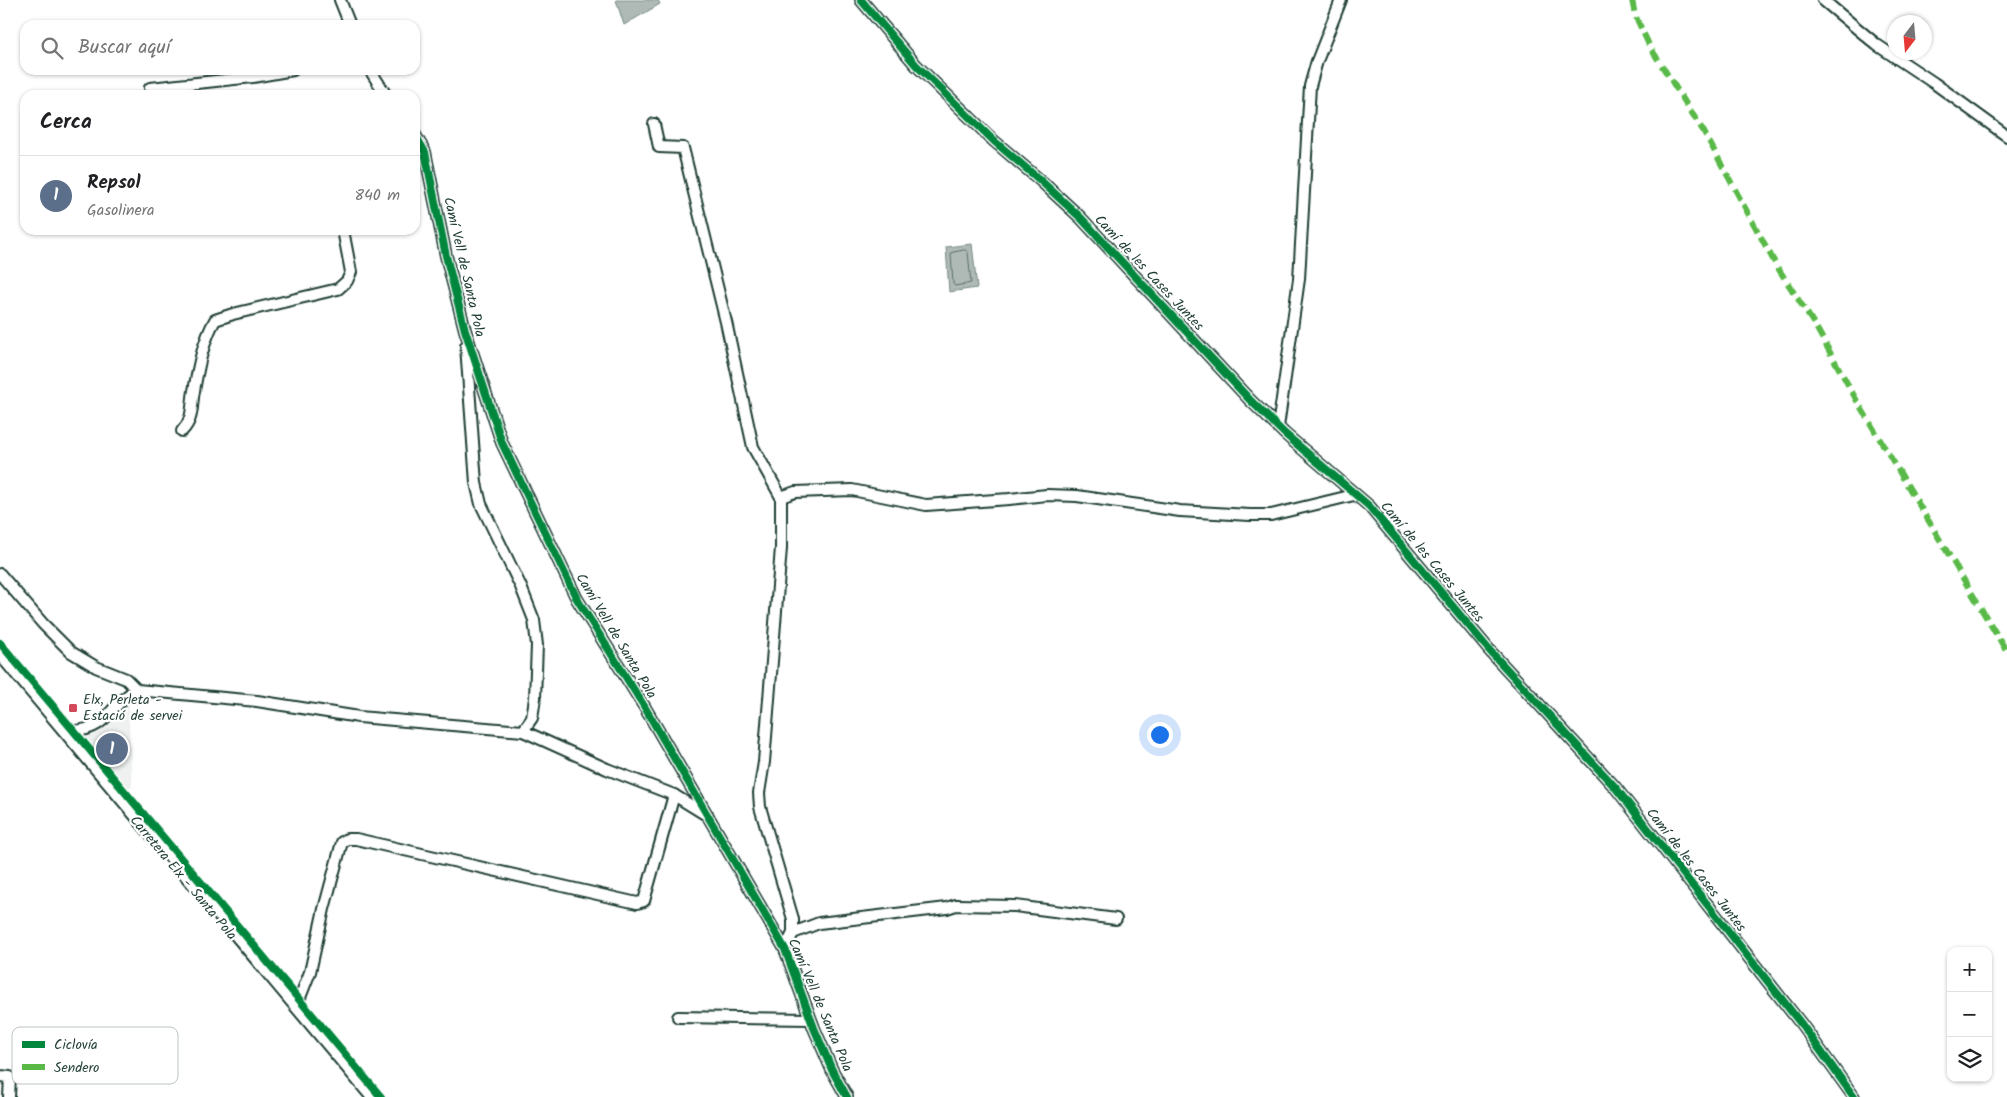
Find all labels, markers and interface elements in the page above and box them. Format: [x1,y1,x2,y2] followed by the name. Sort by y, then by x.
[1887,15,1932,60] north arrow
[20,20,420,75] search box
[78,33,170,63] text: Buscar aquí
[38,34,66,62] icon: search
[40,106,92,139] text: Cerca
[87,168,141,198] text: Repsol
[54,183,58,208] text: 1
[354,183,400,208] text: 840 m
[437,195,491,339] street label: Camí Vell de Santa Pola
[87,198,155,223] text: Gasolinera
[1089,210,1209,336] street label: Camí de les Cases Juntes
[1375,497,1489,627] street label: Camí de les Cases Juntes
[570,569,662,703] street label: Camí Vell de Santa Pola
[83,689,183,727] place label: Elx, Perleta - Estació de servei
[67,702,79,714] marker: Elx, Perleta - Estació de servei
[1147,722,1173,748] your location
[96,730,128,768] pin: 1
[1640,803,1752,937] street label: Camí de les Cases Juntes
[124,811,242,945] street label: Carretera Elx - Santa Pola
[782,935,858,1075] street label: Camí Vell de Santa Pola
[1947,947,1992,1082] map controls
[1947,947,1992,992] button: +
[1947,992,1992,1037] button: −
[12,1027,178,1084] legend
[54,1034,98,1056] text: Ciclovía
[1947,1037,1992,1082] button: layers
[54,1057,99,1079] text: Sendero

